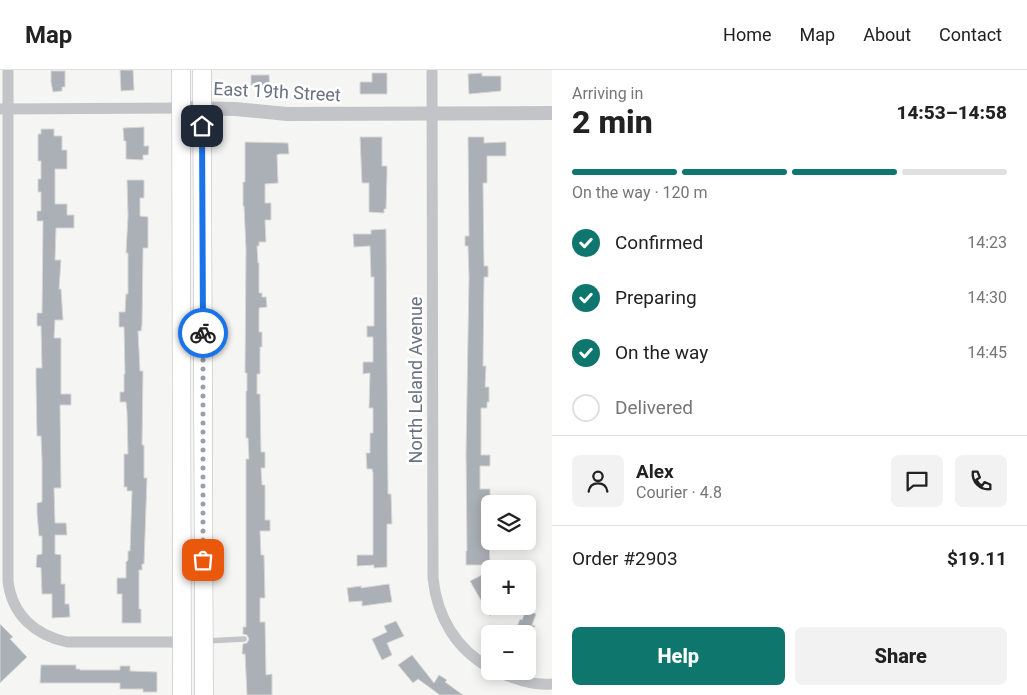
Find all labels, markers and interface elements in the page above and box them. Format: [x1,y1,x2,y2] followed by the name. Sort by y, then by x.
[25,21,72,49] text: Map
[723,24,772,45] text: Home
[800,24,835,45] text: Map
[863,24,911,45] text: About
[939,24,1002,45] text: Contact
[213,78,341,105] street label: East 19th Street
[572,84,643,103] text: Arriving in
[896,101,1007,124] text: 14:53–14:58
[572,103,653,141] text: 2 min
[181,105,223,147] pin
[188,112,216,140] icon: home
[572,183,708,202] text: On the way · 120 m
[572,229,600,257] icon: check
[615,231,703,254] text: Confirmed
[967,233,1007,252] text: 14:23
[572,284,600,312] icon: check
[615,286,697,309] text: Preparing
[967,288,1007,307] text: 14:30
[405,297,426,463] street label: North Leland Avenue
[178,308,228,358] courier
[189,319,217,347] icon: bike
[572,339,600,367] icon: check
[615,341,708,364] text: On the way
[967,343,1007,362] text: 14:45
[615,396,693,419] text: Delivered
[572,455,624,507] button: person
[891,455,943,507] button: chat
[955,455,1007,507] button: phone
[636,460,674,483] text: Alex
[636,483,722,502] text: Courier · 4.8
[481,495,536,680] map controls
[481,495,536,550] button: layers
[182,539,224,581] pin
[189,546,217,574] icon: bag
[572,547,678,570] text: Order #2903
[947,547,1007,570] text: $19.11
[481,560,536,615] button: +
[481,625,536,680] button: −
[572,627,785,685] button: Help
[795,627,1007,685] button: Share

